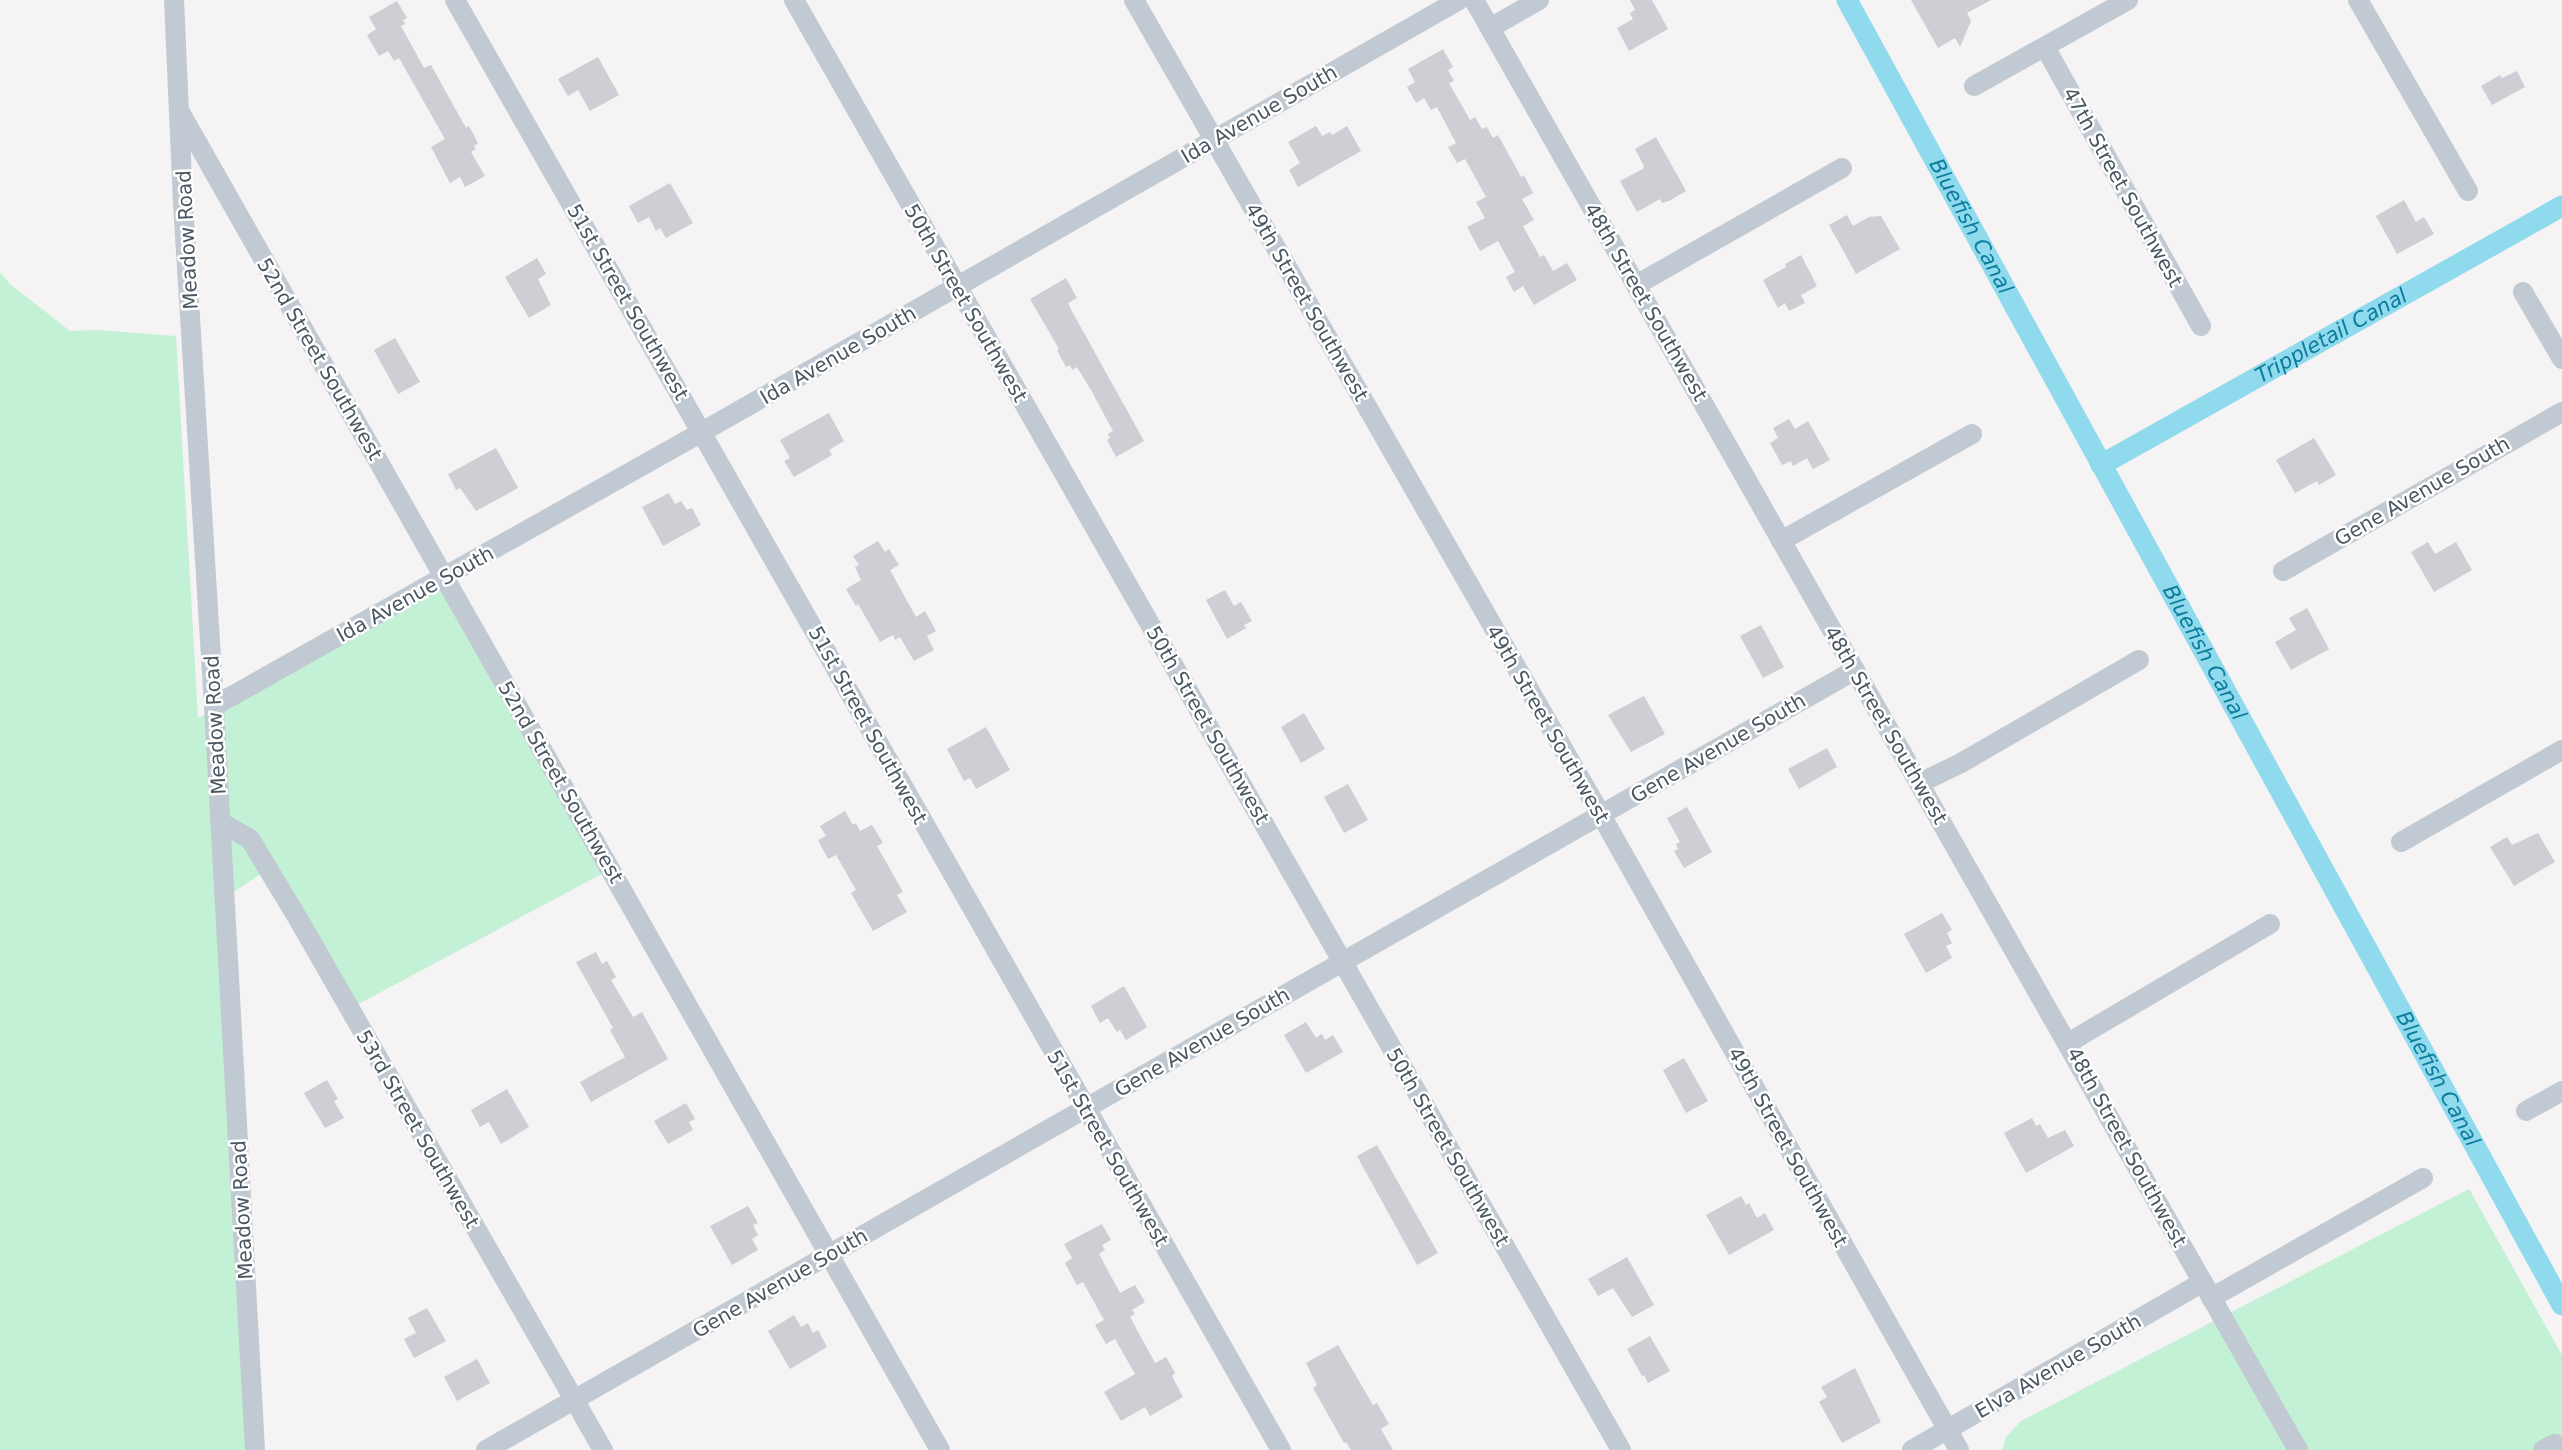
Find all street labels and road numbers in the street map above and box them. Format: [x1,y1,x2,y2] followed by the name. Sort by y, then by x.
[1177,60,1341,168] street label: Ida Avenue South
[2058,83,2188,291] street label: 47th Street Southwest
[171,170,203,310] street label: Meadow Road
[1240,199,1374,405] street label: 49th Street Southwest
[1579,199,1713,405] street label: 48th Street Southwest
[562,200,694,404] street label: 51st Street Southwest
[899,200,1033,406] street label: 50th Street Southwest
[252,254,388,464] street label: 52nd Street Southwest
[756,301,920,409] street label: Ida Avenue South
[2330,431,2514,551] street label: Gene Avenue South
[332,541,498,647] street label: Ida Avenue South
[1481,621,1615,827] street label: 49th Street Southwest
[804,622,932,828] street label: 51st Street Southwest
[1141,622,1275,828] street label: 50th Street Southwest
[1819,622,1953,828] street label: 48th Street Southwest
[199,655,231,795] street label: Meadow Road
[493,677,629,887] street label: 52nd Street Southwest
[1626,688,1810,808] street label: Gene Avenue South
[1110,982,1294,1102] street label: Gene Avenue South
[351,1026,485,1232] street label: 53rd Street Southwest
[1723,1043,1853,1251] street label: 49th Street Southwest
[2062,1043,2192,1251] street label: 48th Street Southwest
[1381,1044,1515,1250] street label: 50th Street Southwest
[1042,1046,1174,1250] street label: 51st Street Southwest
[226,1140,258,1280] street label: Meadow Road
[688,1223,872,1343] street label: Gene Avenue South
[1971,1309,2145,1423] street label: Elva Avenue South

